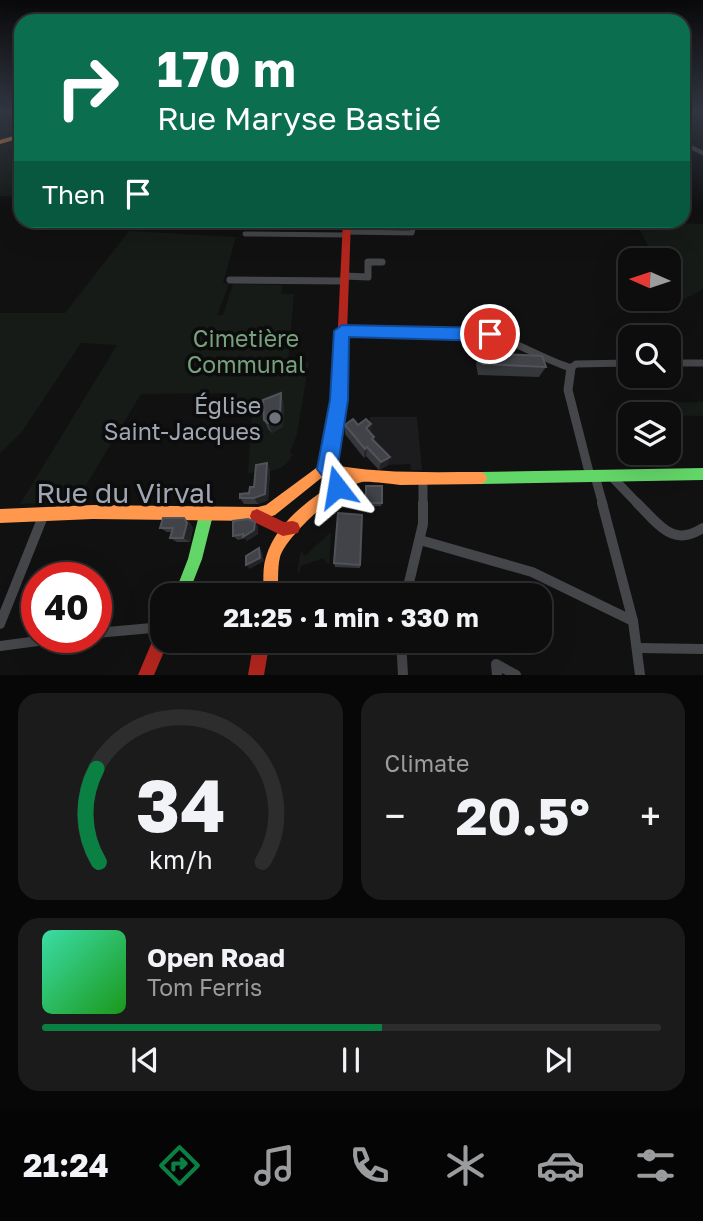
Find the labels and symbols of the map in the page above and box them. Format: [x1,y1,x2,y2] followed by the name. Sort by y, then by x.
[618,248,681,312] north arrow
[460,304,520,364] pin
[187,324,305,378] park label: Cimetière Communal
[104,391,261,445] place label: Église Saint-Jacques
[267,410,283,426] marker: Église Saint-Jacques
[300,450,374,524] position arrow
[36,476,214,509] street label: Rue du Virval
[21,562,112,653] speed limit sign: 40

